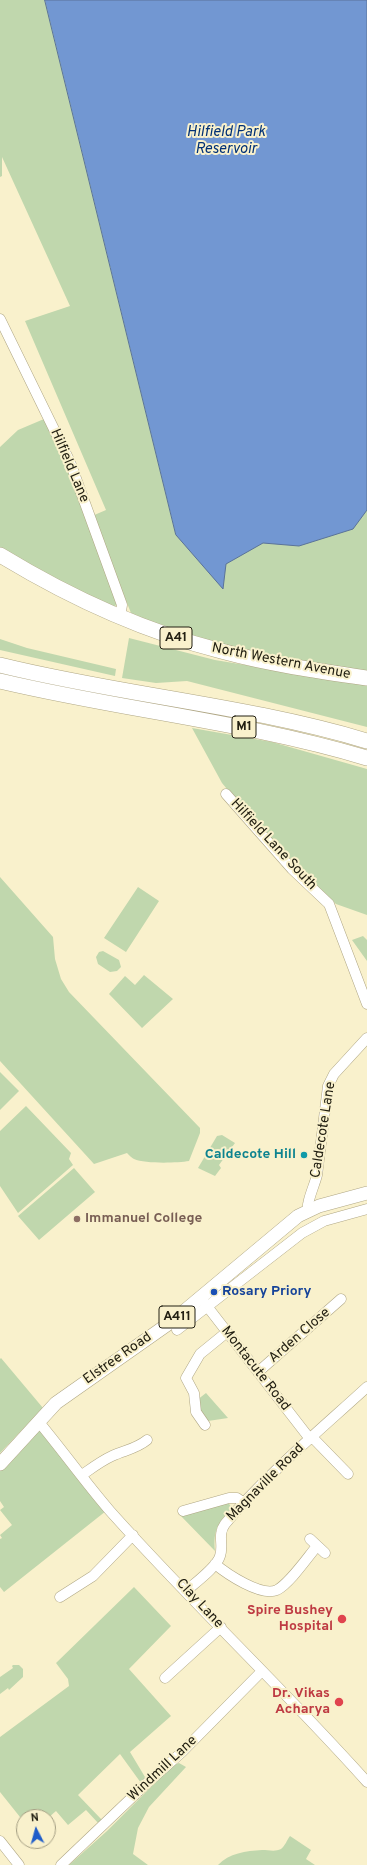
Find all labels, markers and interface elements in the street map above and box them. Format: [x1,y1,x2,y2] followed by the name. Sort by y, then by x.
[187,124,265,159] water label: Hilfield Park Reservoir
[46,427,92,505] street label: Hilfield Lane
[160,627,192,649] road number: A41
[210,640,352,684] street label: North Western Avenue
[232,716,256,738] road number: M1
[226,796,320,894] street label: Hilfield Lane South
[308,1081,340,1179] street label: Caldecote Lane
[205,1147,296,1163] place label: Caldecote Hill
[299,1150,309,1160] marker: Caldecote Hill
[85,1211,202,1227] place label: Immanuel College
[72,1214,82,1224] marker: Immanuel College
[222,1284,311,1300] place label: Rosary Priory
[209,1287,219,1297] marker: Rosary Priory
[266,1305,334,1367] street label: Arden Close
[159,1306,195,1328] road number: A411
[217,1323,293,1415] street label: Montacute Road
[81,1329,155,1389] street label: Elstree Road
[224,1441,308,1525] street label: Magnaville Road
[172,1576,226,1632] street label: Clay Lane
[247,1603,333,1636] place label: Spire Bushey Hospital
[336,1613,348,1625] marker: Spire Bushey Hospital
[272,1686,330,1718] place label: Dr. Vikas Acharya
[333,1696,345,1708] marker: Dr. Vikas Acharya
[125,1733,201,1805] street label: Windmill Lane
[16,1809,56,1849] north arrow
[30,1811,40,1825] text: N

